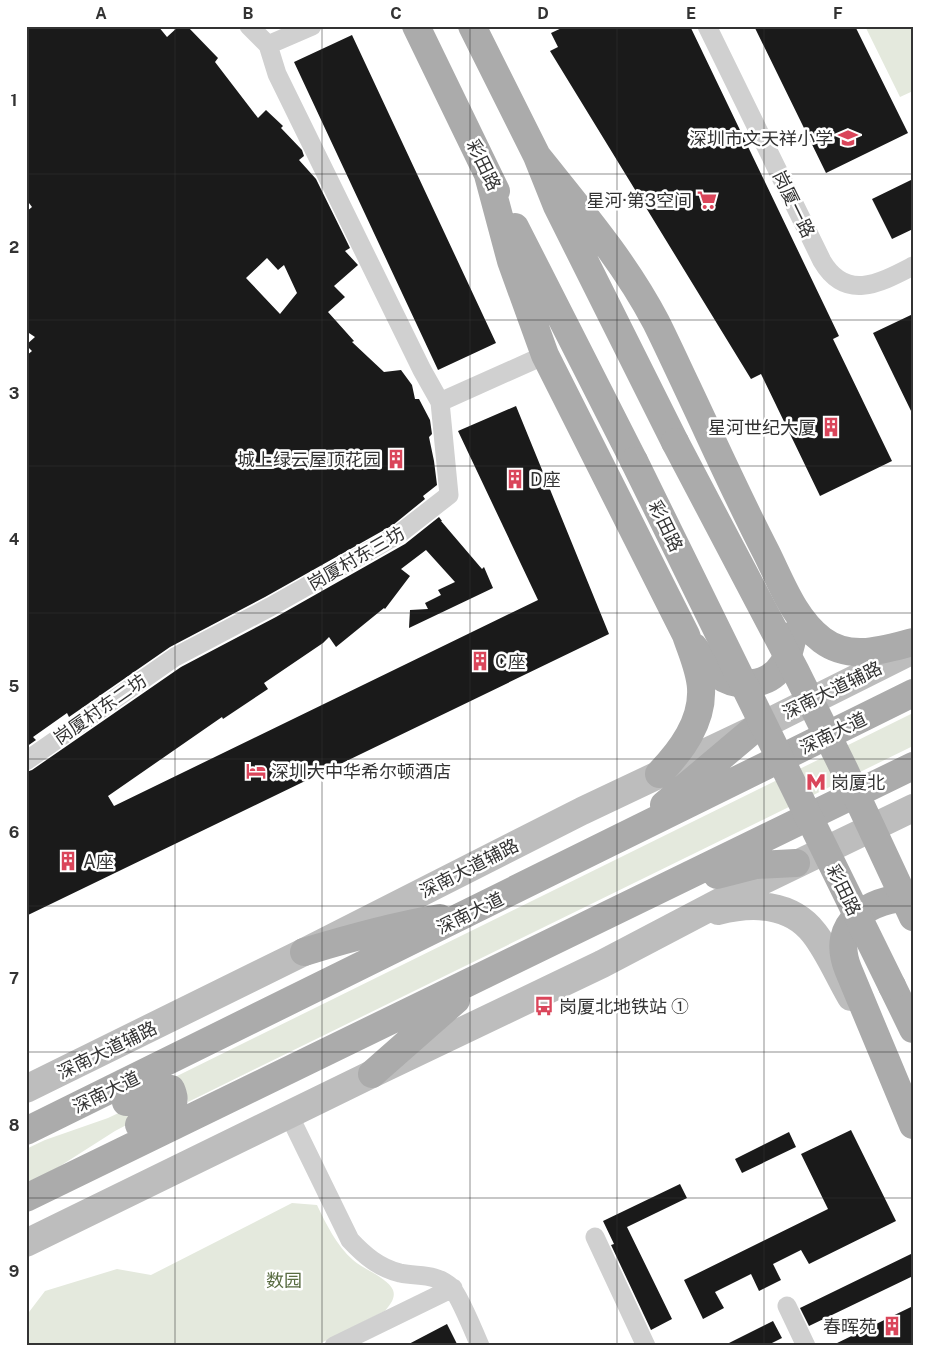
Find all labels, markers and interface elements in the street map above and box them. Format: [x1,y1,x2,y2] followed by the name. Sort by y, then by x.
[95,4,107,23] text: A
[243,4,254,23] text: B
[390,4,402,23] text: C
[537,4,549,23] text: D
[686,4,696,23] text: E
[833,4,843,23] text: F
[11,91,17,110] text: 1
[837,127,859,149] school or university icon: 深圳市文天祥小学
[689,128,833,149] place label: 深圳市文天祥小学
[463,136,505,194] street label: 彩田路
[769,167,819,241] street label: 岗厦一路
[696,189,718,211] supermarket icon: 星河·第3空间
[587,190,692,211] place label: 星河·第3空间
[9,238,19,257] text: 2
[9,384,19,403] text: 3
[820,416,842,438] building icon: 星河世纪大厦
[708,417,816,438] place label: 星河世纪大厦
[385,448,407,470] building icon: 城上绿云屋顶花园
[237,449,381,470] place label: 城上绿云屋顶花园
[504,468,526,490] building icon: D座
[530,469,560,490] place label: D座
[645,497,687,555] street label: 彩田路
[304,522,408,594] street label: 岗厦村东三坊
[9,530,20,549] text: 4
[469,650,491,672] building icon: C座
[495,651,525,672] place label: C座
[779,657,885,723] street label: 深南大道辅路
[50,669,150,749] street label: 岗厦村东二坊
[9,677,20,696] text: 5
[796,708,870,758] street label: 深南大道
[245,760,267,782] hotel icon: 深圳大中华希尔顿酒店
[271,761,451,782] place label: 深圳大中华希尔顿酒店
[805,771,827,793] metro station icon: 岗厦北
[831,772,885,793] place label: 岗厦北
[9,823,19,842] text: 6
[416,834,522,902] street label: 深南大道辅路
[57,850,79,872] building icon: A座
[83,851,114,872] place label: A座
[823,861,865,919] street label: 彩田路
[433,888,507,938] street label: 深南大道
[9,969,19,988] text: 7
[533,995,555,1017] bus stop icon: 岗厦北地铁站 ①
[559,996,689,1017] place label: 岗厦北地铁站 ①
[54,1017,160,1083] street label: 深南大道辅路
[69,1067,143,1117] street label: 深南大道
[9,1116,20,1135] text: 8
[9,1262,19,1281] text: 9
[266,1270,302,1291] park label: 数园
[881,1315,903,1337] building icon: 春晖苑
[823,1316,877,1337] place label: 春晖苑

